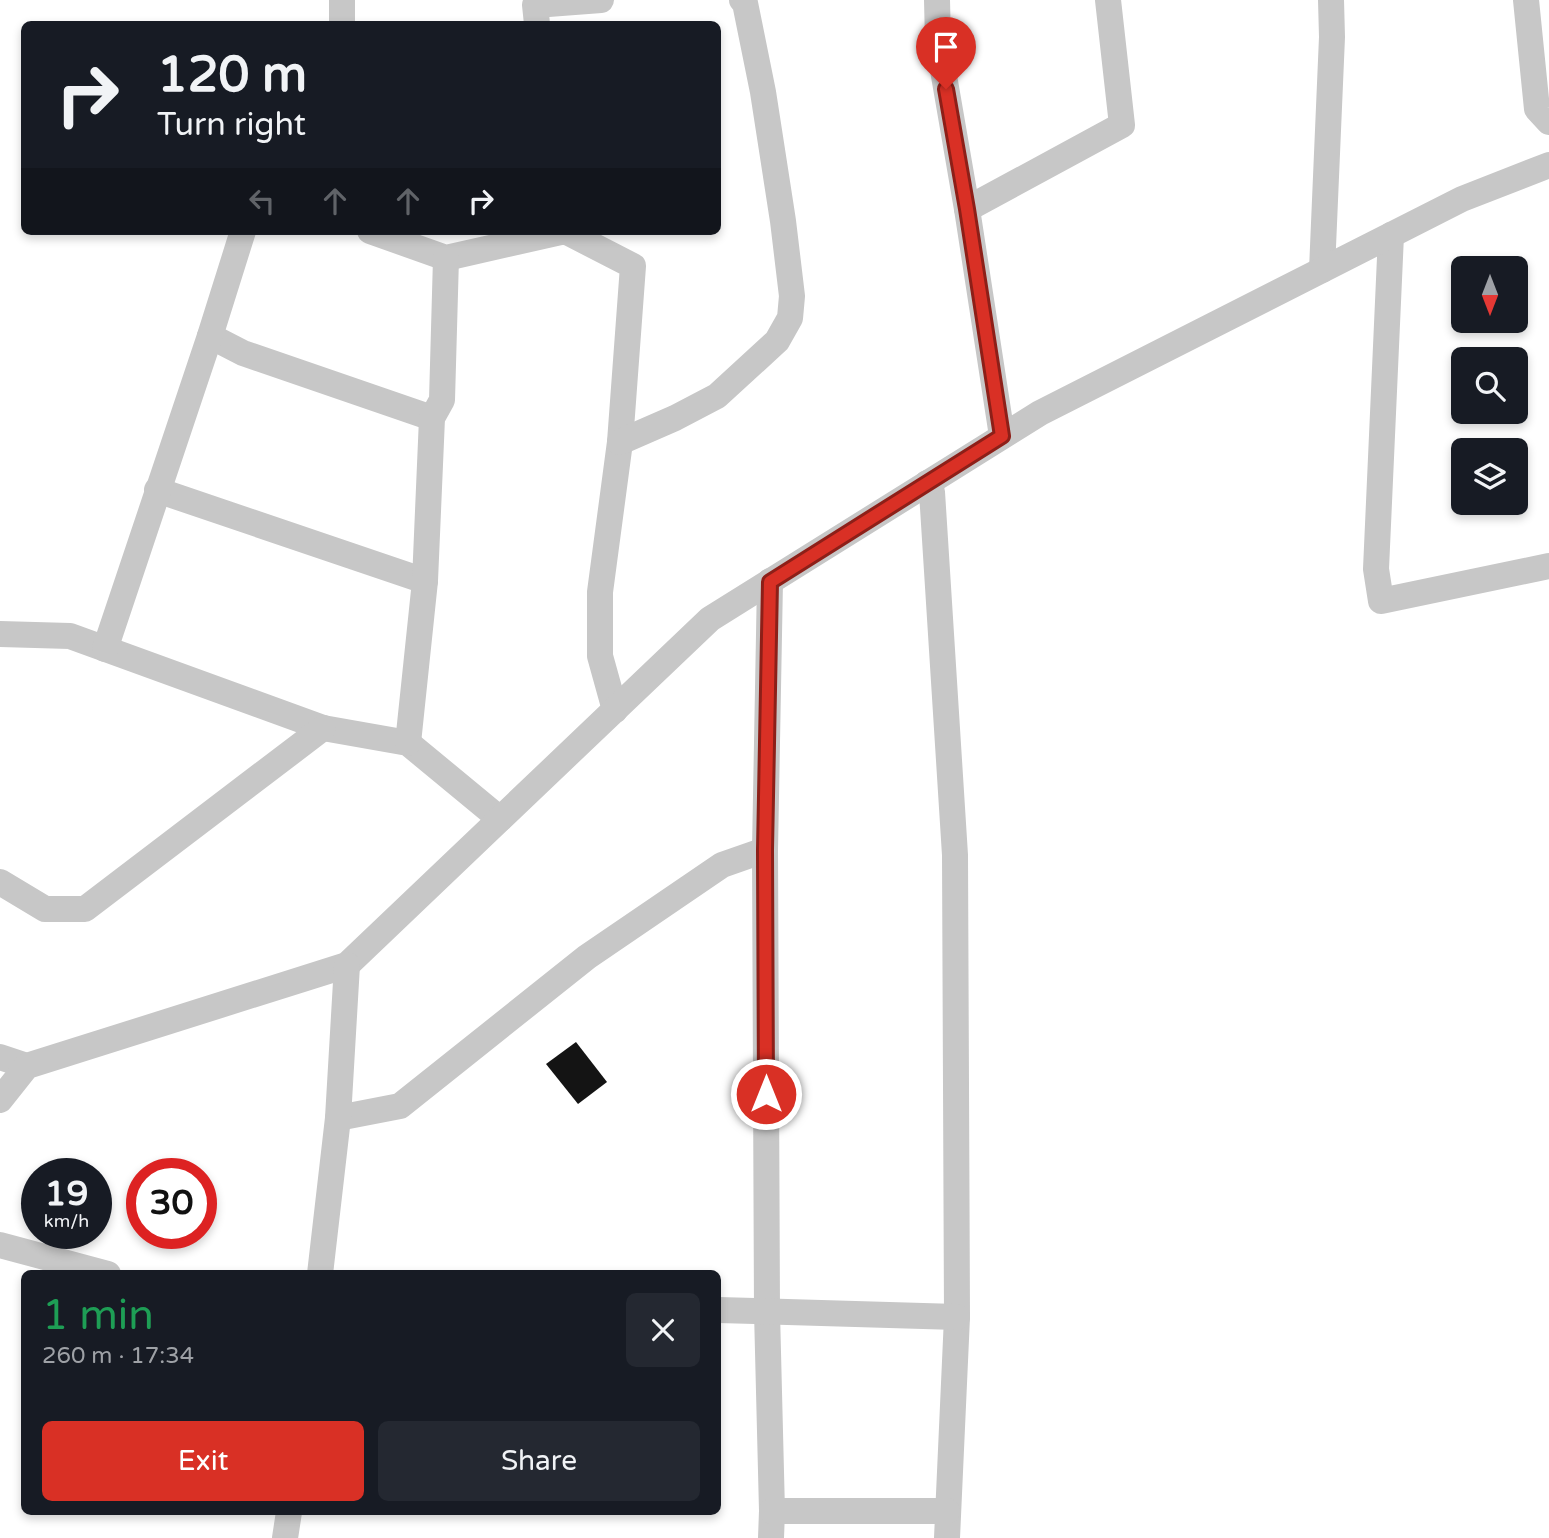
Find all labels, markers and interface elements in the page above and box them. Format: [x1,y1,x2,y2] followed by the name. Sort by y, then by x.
[916,17,976,89] pin
[927,28,965,66] icon: arrive
[157,46,307,105] text: 120 m
[42,49,133,140] icon: right
[157,106,306,144] text: Turn right
[243,182,281,220] icon: left
[316,182,354,220] icon: ahead
[389,182,427,220] icon: ahead
[462,182,500,220] icon: right
[1451,256,1528,332] north arrow
[1451,256,1528,515] map controls
[1451,347,1528,424] button: search
[1451,438,1528,515] button: layers
[729,1057,803,1131] position arrow
[126,1158,217,1249] speed limit sign: 30
[45,1173,88,1215] text: 19
[44,1210,89,1232] text: km/h
[42,1290,154,1341] text: 1 min
[626,1293,700,1367] button: close
[42,1342,194,1370] text: 260 m · 17:34
[42,1421,364,1501] button: Exit
[378,1421,700,1501] button: Share

